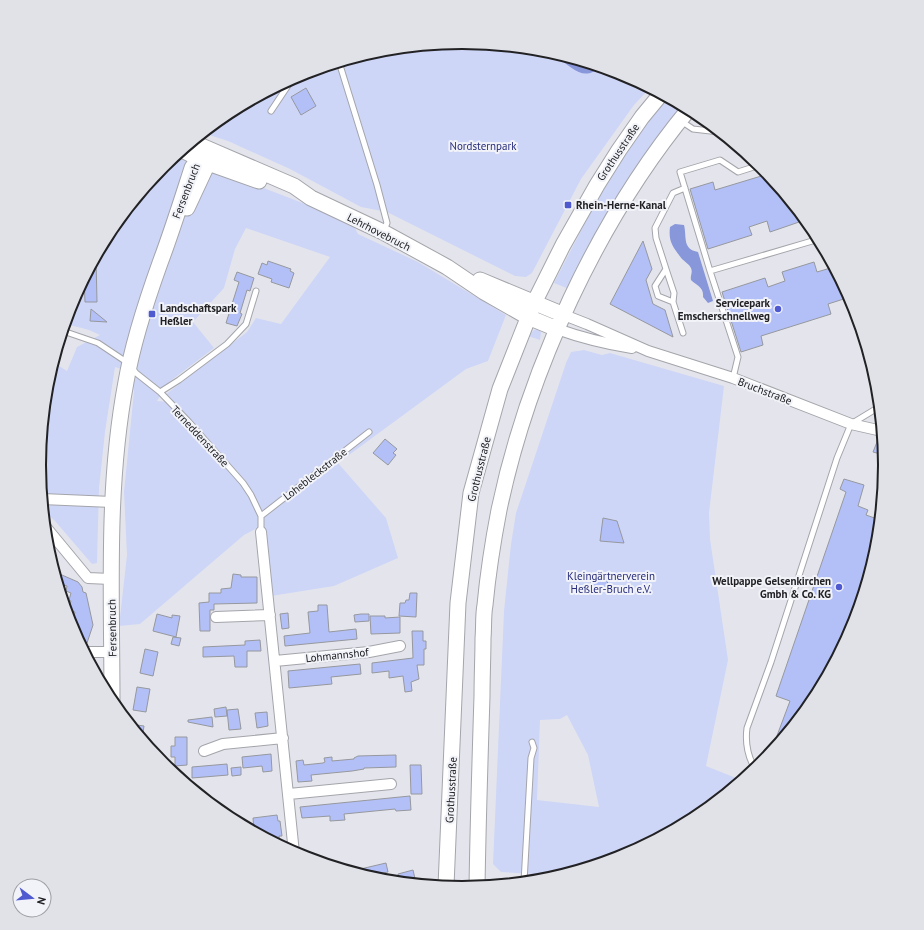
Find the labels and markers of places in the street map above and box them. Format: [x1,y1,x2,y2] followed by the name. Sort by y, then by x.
[576,198,667,212] place label: Rhein-Herne-Kanal
[563,200,573,210] marker: Rhein-Herne-Kanal
[678,296,771,323] place label: Servicepark Emscherschnellweg
[160,301,237,328] place label: Landschaftspark Heßler
[773,304,783,314] marker: Servicepark Emscherschnellweg
[147,309,157,319] marker: Landschaftspark Heßler
[712,574,831,601] place label: Wellpappe Gelsenkirchen Gmbh & Co. KG
[834,582,844,592] marker: Wellpappe Gelsenkirchen Gmbh & Co. KG

